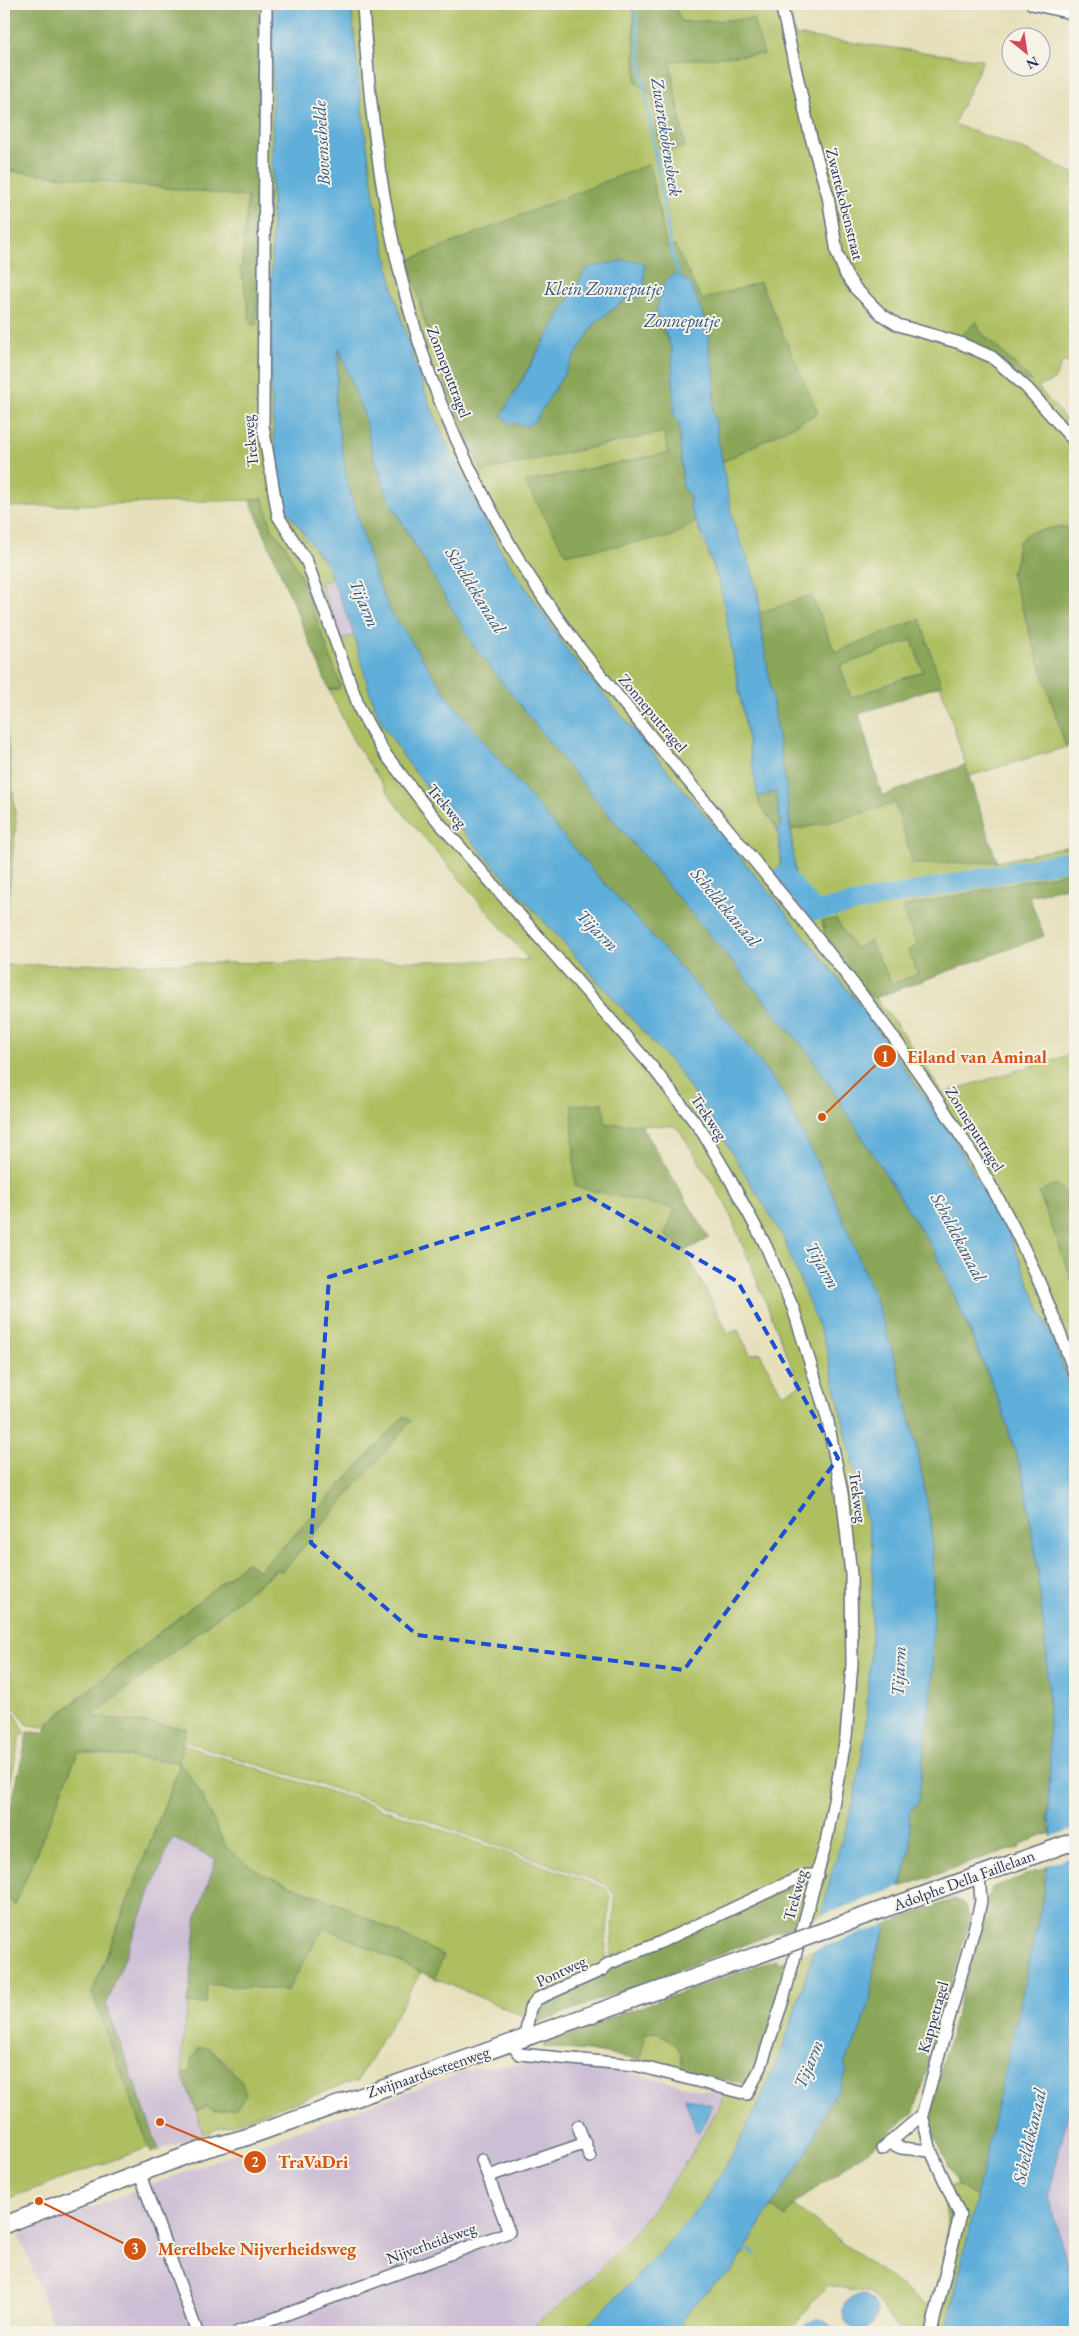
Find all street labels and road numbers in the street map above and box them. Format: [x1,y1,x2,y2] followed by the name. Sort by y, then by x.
[821,146,869,262] street label: Zwartekobenstraat
[422,323,476,421] street label: Zonneputtragel
[237,413,263,468] street label: Trekweg
[614,669,692,757] street label: Zonneputtragel
[422,779,472,833] street label: Trekweg
[941,1083,1009,1176] street label: Zonneputtragel
[686,1090,733,1145] street label: Trekweg
[844,1470,872,1525] street label: Trekweg
[889,1844,1038,1916] street label: Adolphe Della Faillelaan
[778,1866,812,1923] street label: Trekweg
[532,1950,590,1992] street label: Pontweg
[913,1978,953,2055] street label: Kappetragel
[364,2041,493,2103] street label: Zwijnaardsesteenweg
[383,2217,480,2269] street label: Nijverheidsweg

